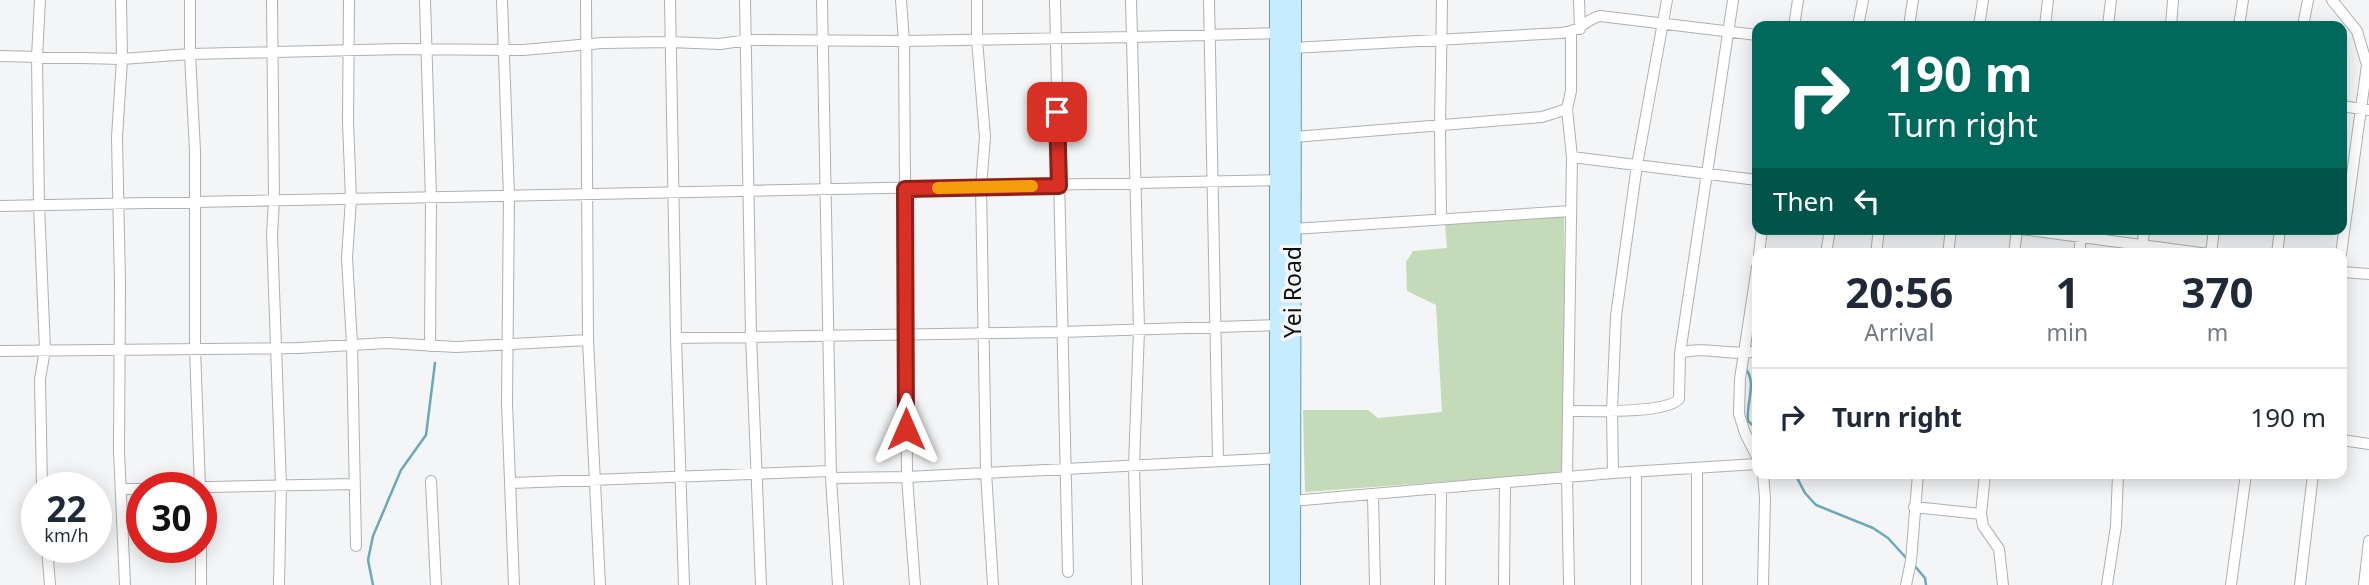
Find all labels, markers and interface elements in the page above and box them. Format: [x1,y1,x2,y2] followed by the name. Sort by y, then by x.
[1888,40,2033,106] text: 190 m
[1773,49,1864,140] icon: right
[1027,82,1087,142] pin
[1038,93,1076,131] icon: arrive
[1888,103,2038,146] text: Turn right
[1848,182,1886,220] icon: left
[1773,183,1834,219] text: Then
[1276,246,1308,338] street label: Yei Road
[1845,263,1953,320] text: 20:56
[2055,263,2079,320] text: 1
[2182,263,2254,320] text: 370
[1864,316,1934,348] text: Arrival
[2047,316,2088,348] text: min
[2207,316,2228,348] text: m
[869,392,943,466] position arrow
[1773,398,1811,436] icon: right
[1832,399,1962,435] text: Turn right
[2250,399,2326,435] text: 190 m
[126,472,217,563] speed limit sign: 30
[46,485,87,532] text: 22
[44,523,89,547] text: km/h

